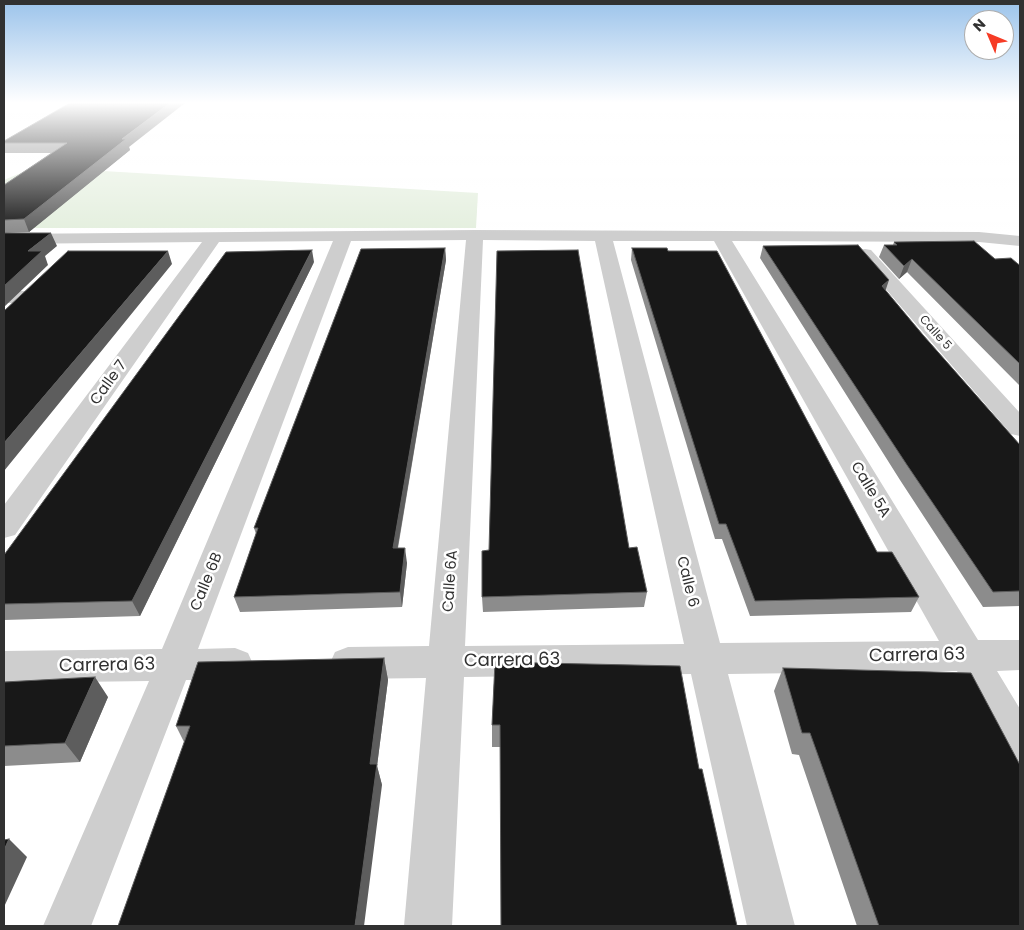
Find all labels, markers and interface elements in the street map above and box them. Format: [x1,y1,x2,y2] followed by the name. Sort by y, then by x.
[964,10,1014,60] north arrow
[968,14,990,36] text: N
[916,313,954,353] street label: Calle 5
[87,357,131,409] street label: Calle 7
[846,459,894,521] street label: Calle 5A
[440,549,462,613] street label: Calle 6A
[187,550,227,614] street label: Calle 6B
[672,555,702,609] street label: Calle 6
[869,644,965,668] street label: Carrera 63
[464,649,560,673] street label: Carrera 63
[59,654,155,678] street label: Carrera 63

